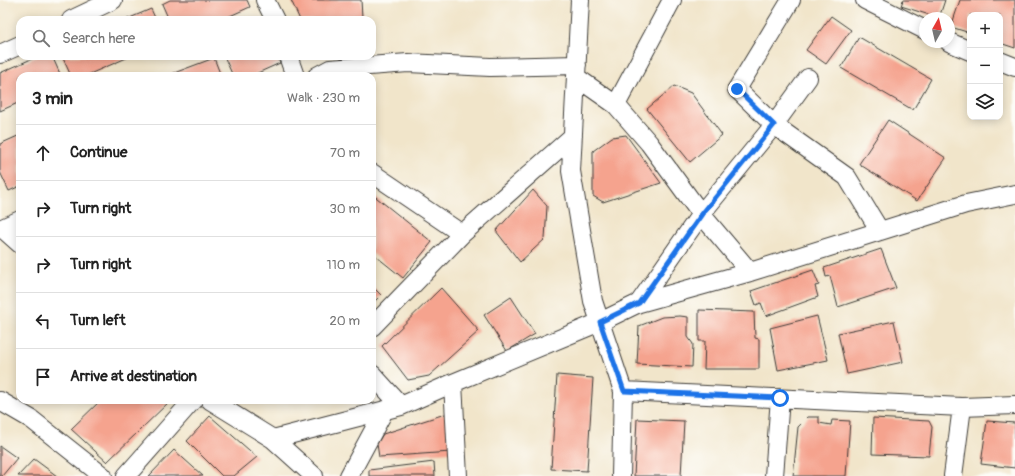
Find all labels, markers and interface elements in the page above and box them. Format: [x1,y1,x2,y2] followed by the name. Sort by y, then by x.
[919,12,955,48] north arrow
[967,12,1003,120] map controls
[967,12,1003,48] button: +
[16,16,376,60] search box
[30,27,52,49] icon: search
[62,29,135,48] text: Search here
[967,48,1003,84] button: −
[728,80,746,98] route end
[967,84,1003,120] button: layers
[32,88,73,109] text: 3 min
[287,90,360,106] text: Walk · 230 m
[32,142,54,164] icon: ahead
[70,143,128,162] text: Continue
[330,145,360,161] text: 70 m
[32,198,54,220] icon: right
[70,199,131,218] text: Turn right
[330,201,360,217] text: 30 m
[32,254,54,276] icon: right
[70,255,131,274] text: Turn right
[327,257,360,273] text: 110 m
[32,310,54,332] icon: left
[70,311,126,330] text: Turn left
[329,313,360,329] text: 20 m
[32,366,54,388] icon: arrive
[70,367,197,386] text: Arrive at destination
[771,389,789,407] route start

